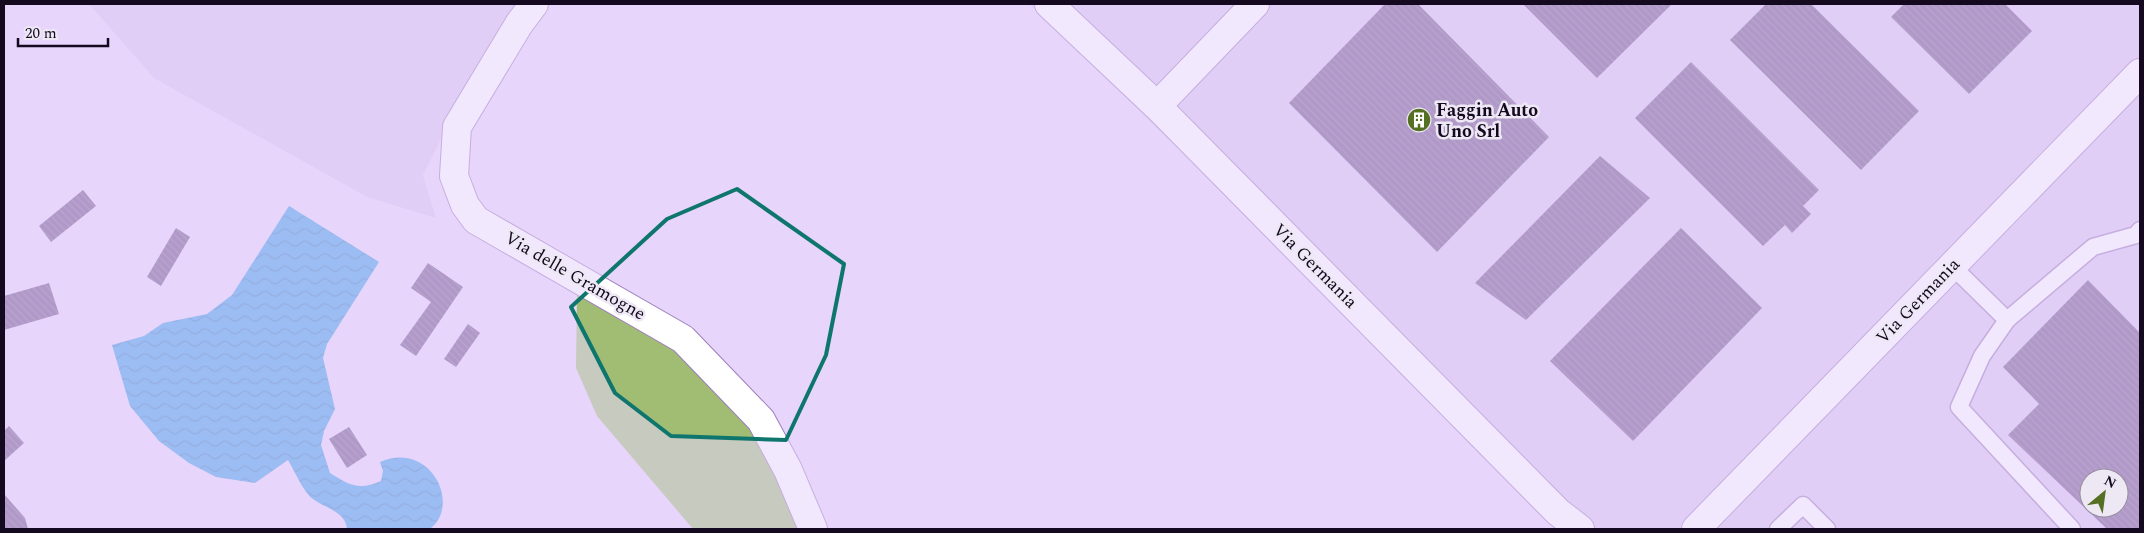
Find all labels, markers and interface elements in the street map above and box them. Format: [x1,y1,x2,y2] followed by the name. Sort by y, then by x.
[18,15,108,47] scale bar
[25,22,57,45] text: 20 m
[1436,97,1538,145] place label: Faggin Auto Uno Srl
[1406,107,1432,133] building icon: Faggin Auto Uno Srl
[1266,217,1364,315] street label: Via Germania
[499,225,651,327] street label: Via delle Gramogne
[1870,252,1966,350] street label: Via Germania
[2079,468,2129,518] north arrow
[2100,470,2120,494] text: N

